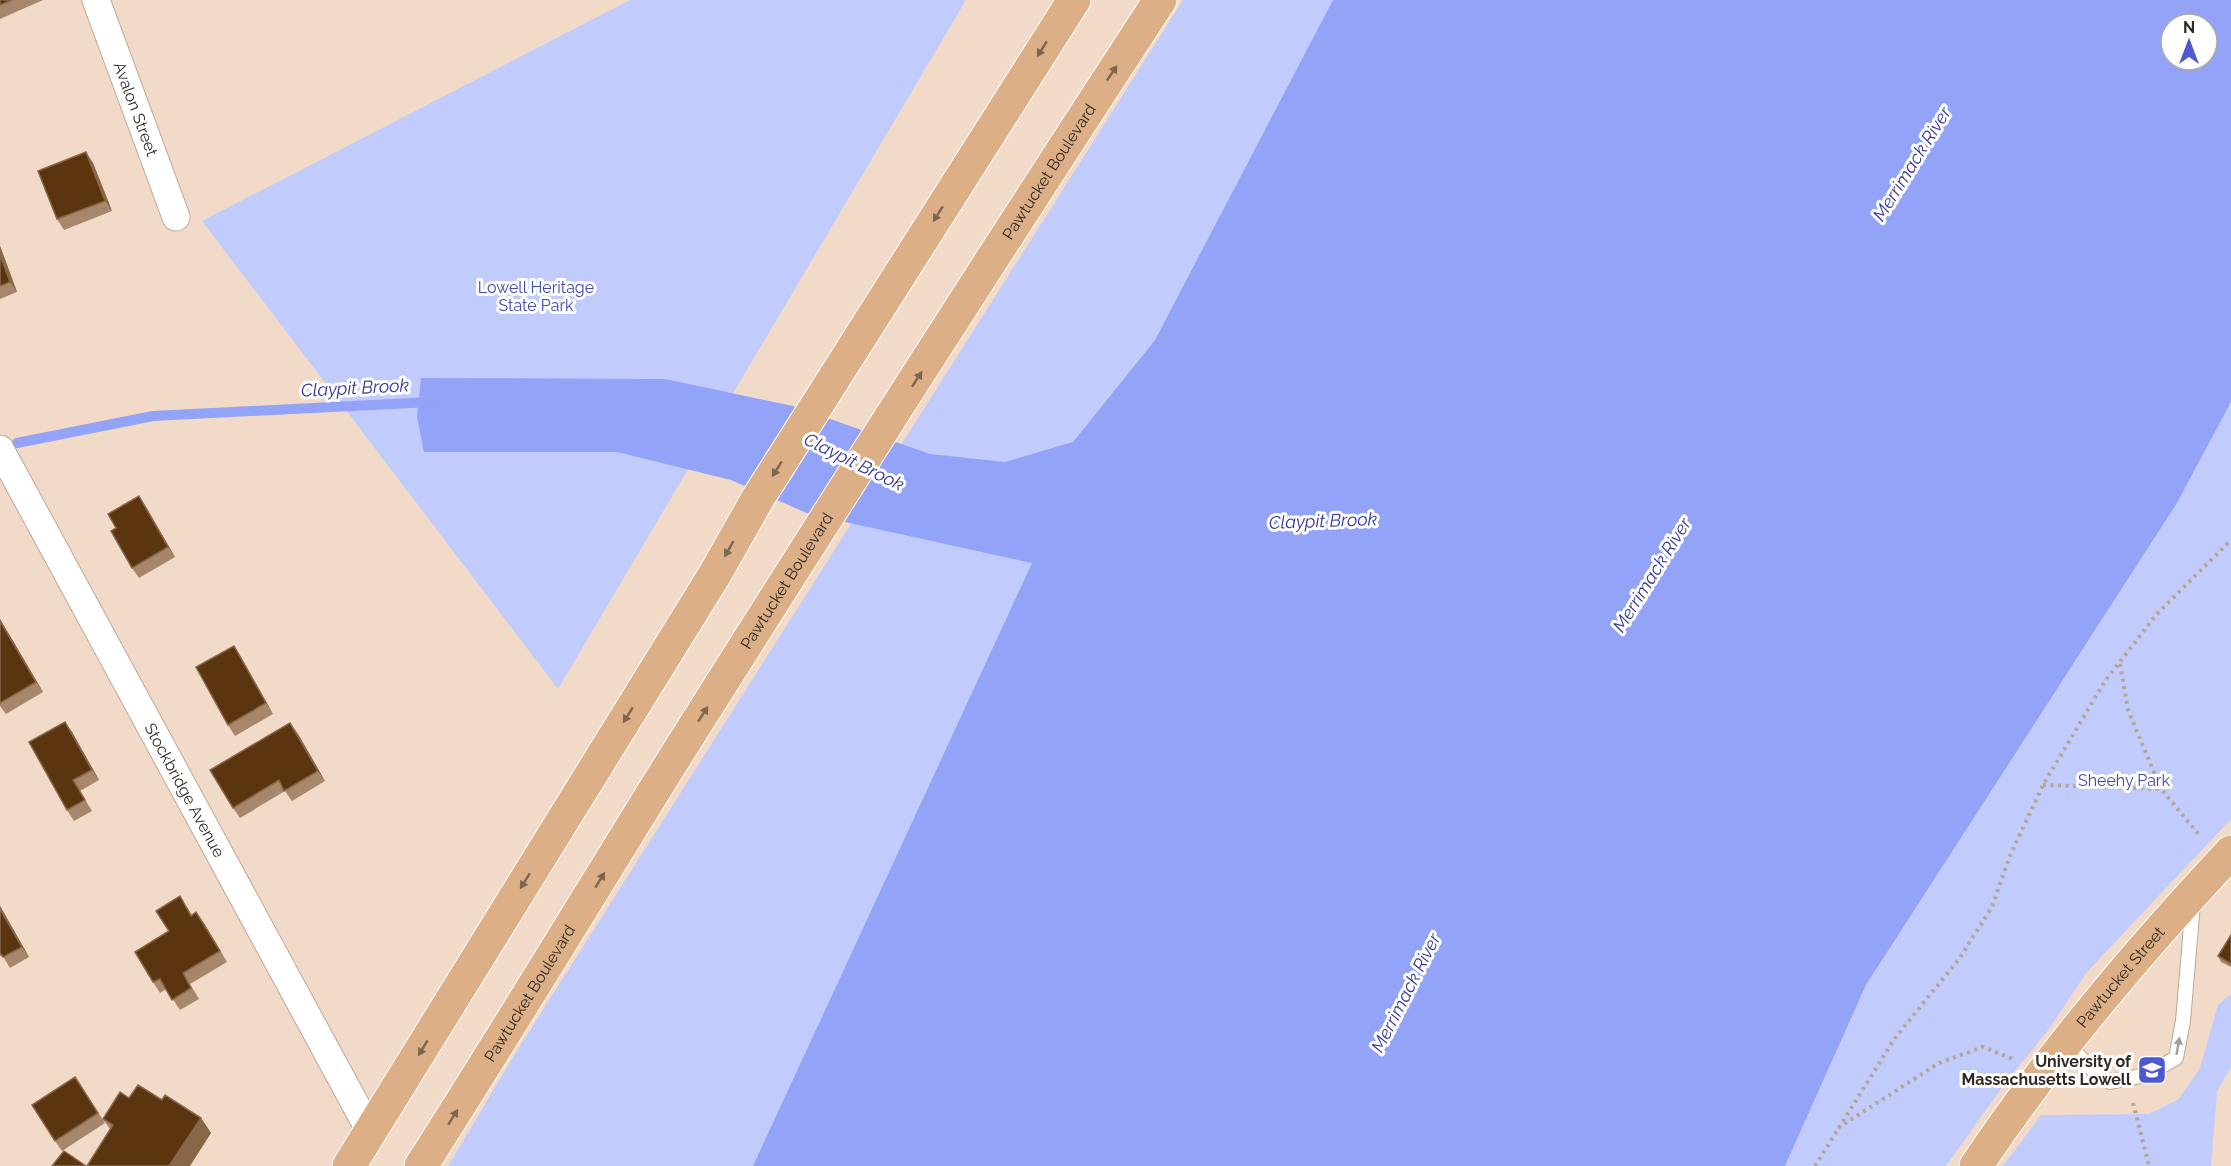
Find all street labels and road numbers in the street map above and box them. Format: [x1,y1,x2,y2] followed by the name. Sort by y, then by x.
[110,59,162,159] street label: Avalon Street
[998,100,1100,243] street label: Pawtucket Boulevard
[737,509,837,653] street label: Pawtucket Boulevard
[141,720,229,861] street label: Stockbridge Avenue
[480,921,579,1065] street label: Pawtucket Boulevard
[2073,922,2169,1032] street label: Pawtucket Street

